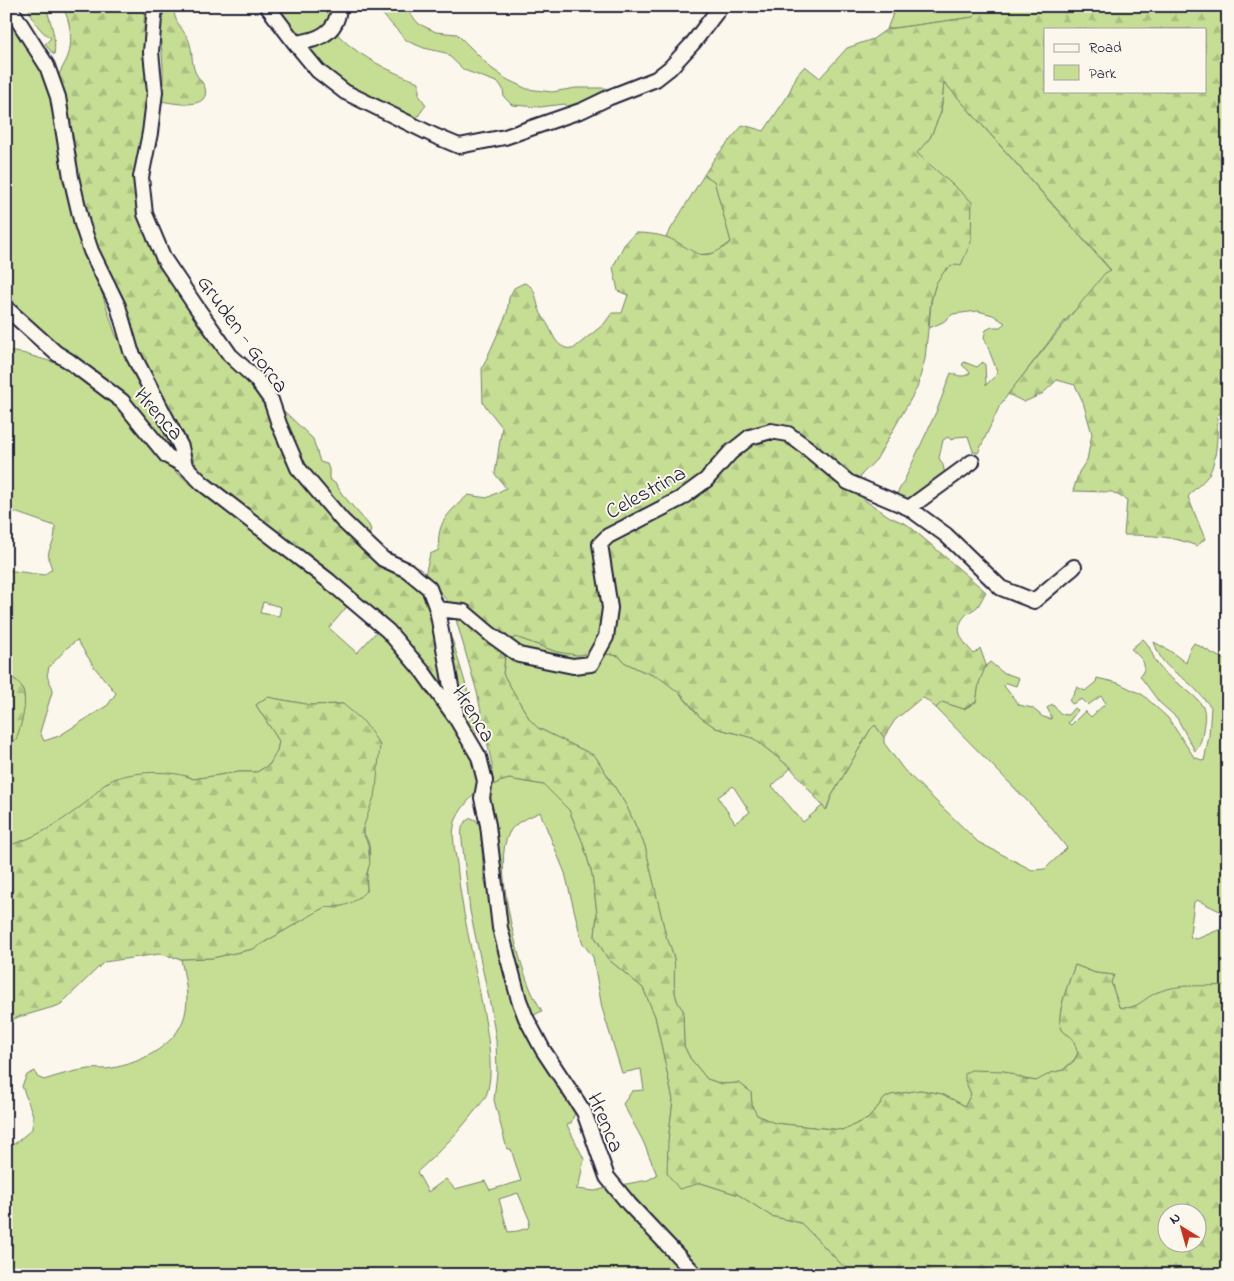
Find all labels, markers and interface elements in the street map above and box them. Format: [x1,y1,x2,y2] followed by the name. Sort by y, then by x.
[1044,28,1206,92] legend
[1089,37,1122,59] text: Road
[1089,63,1117,85] text: Park
[188,269,295,400] street label: Gruden - Gorca
[125,381,190,449] street label: Hrenca
[600,458,693,529] street label: Celestrina
[442,680,502,749] street label: Hrenca
[577,1088,631,1158] street label: Hrenca
[1156,1204,1206,1254] north arrow
[1165,1208,1185,1230] text: N

